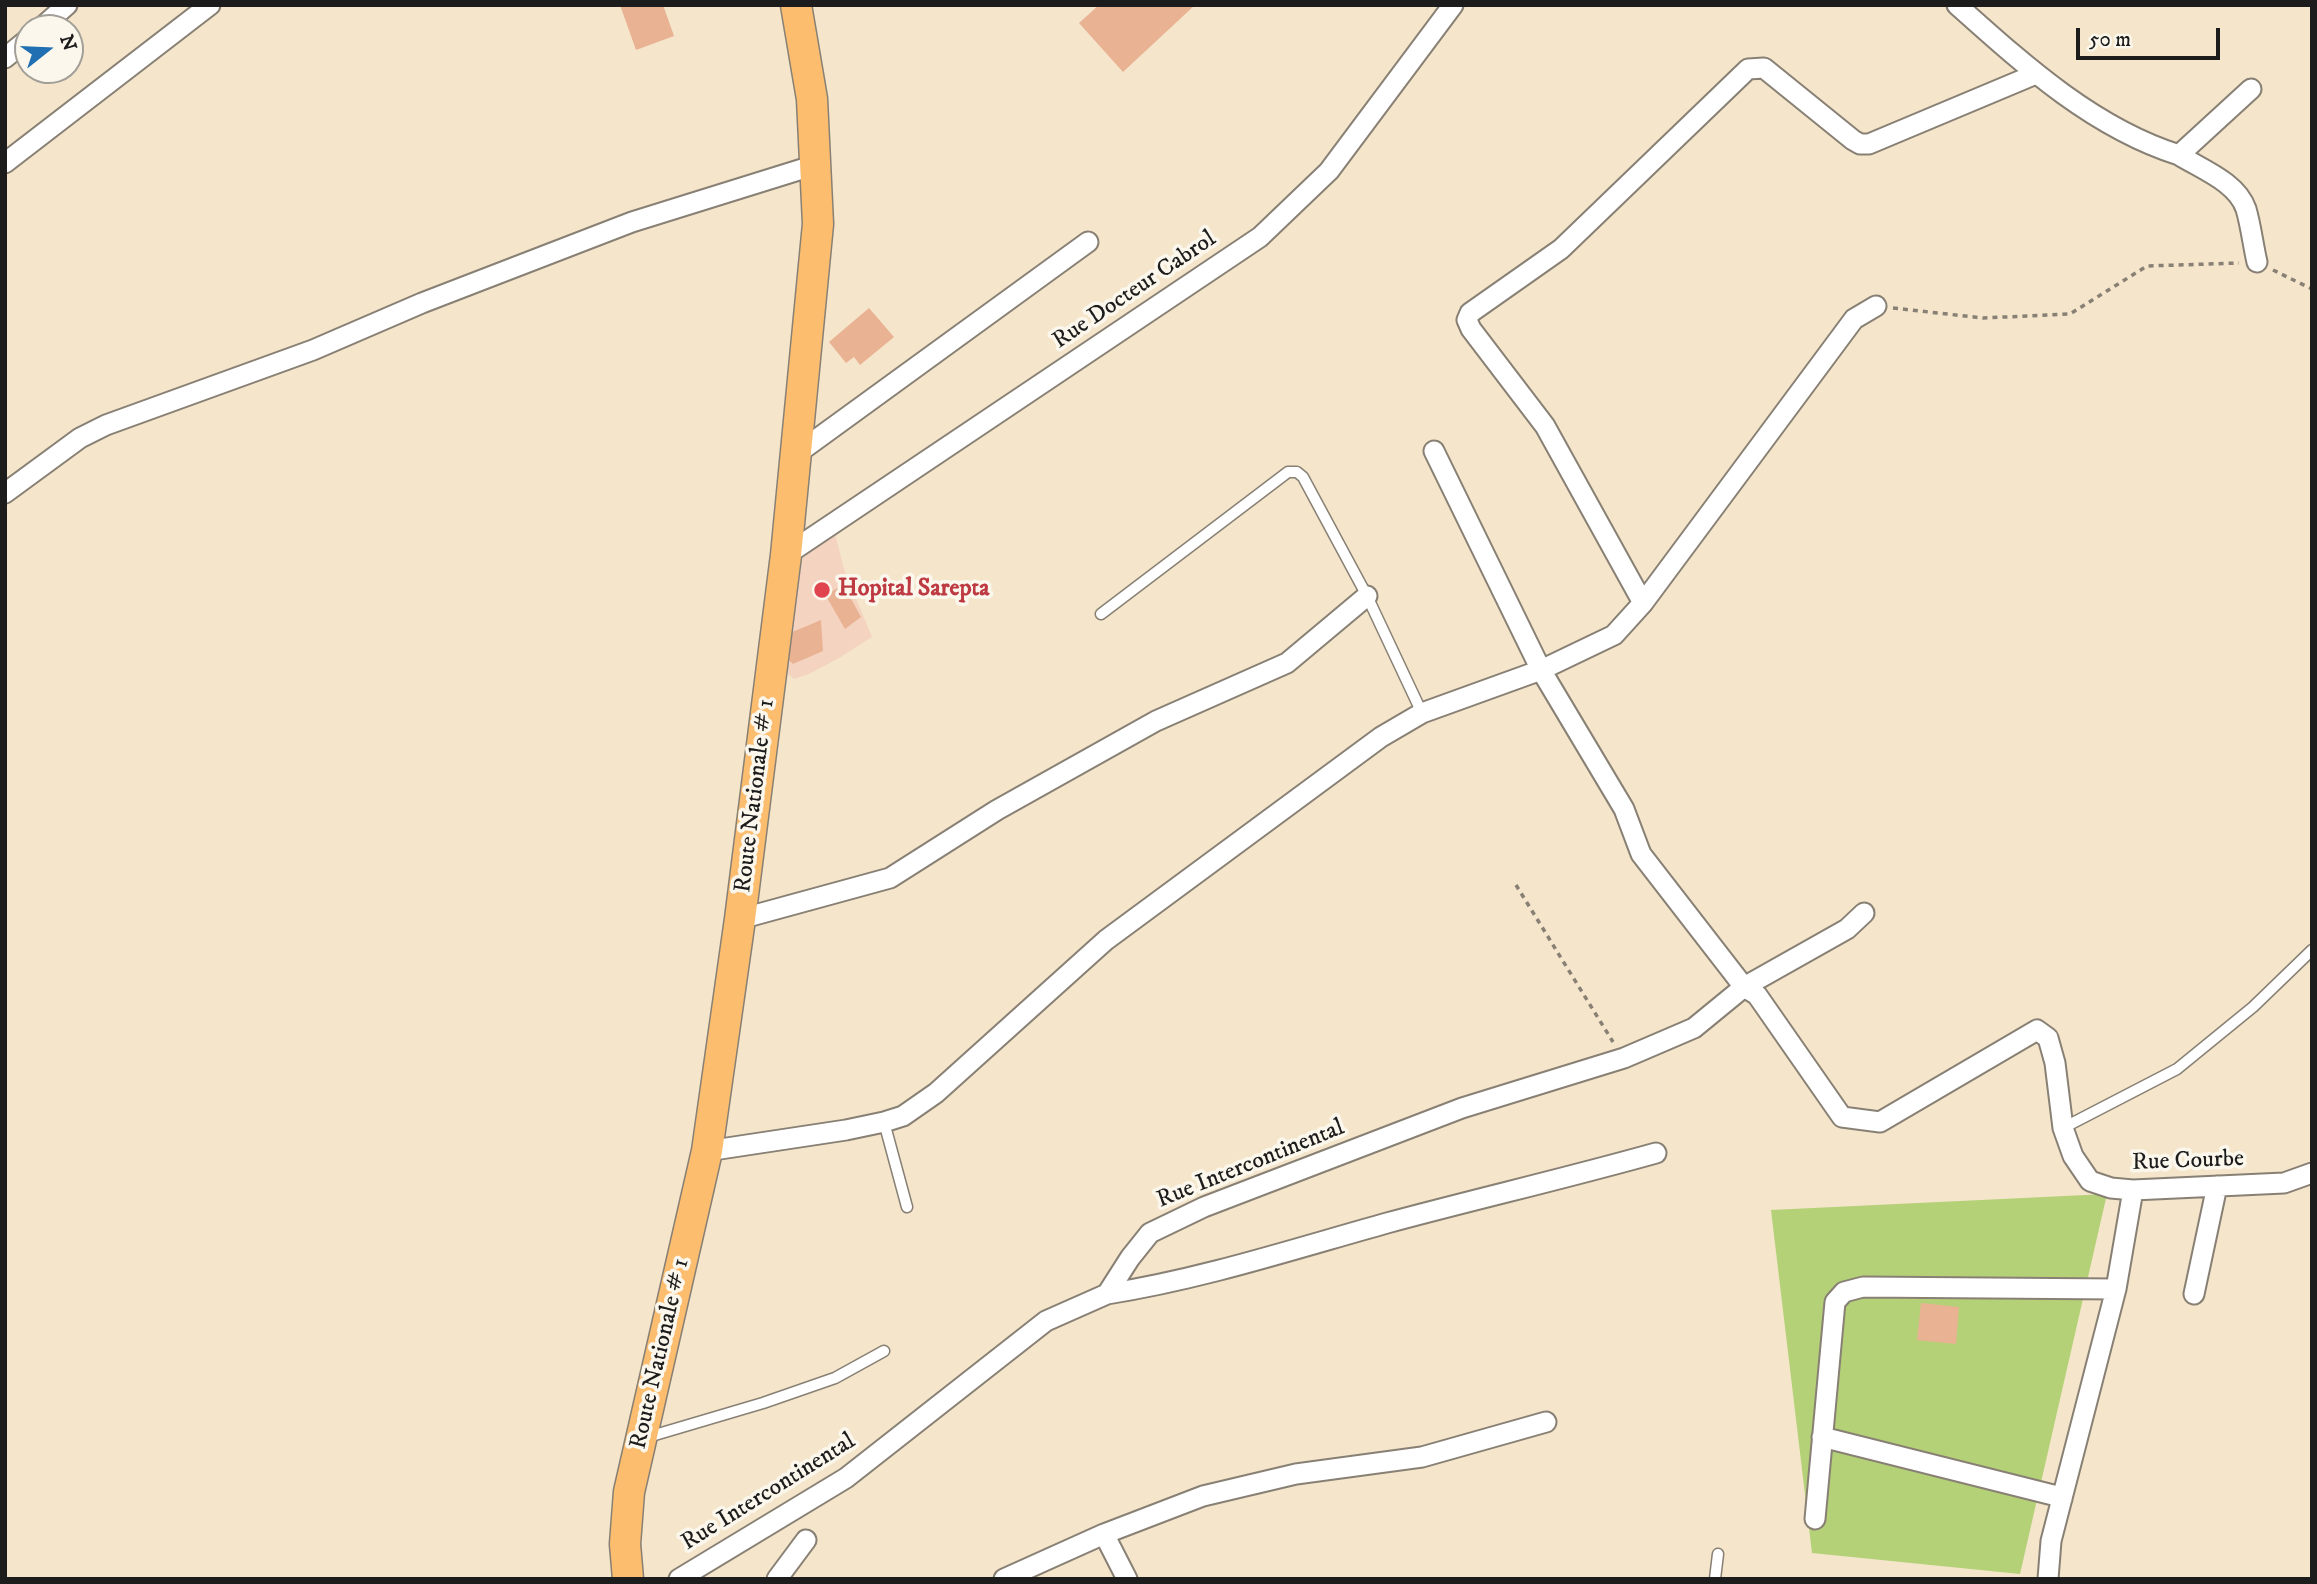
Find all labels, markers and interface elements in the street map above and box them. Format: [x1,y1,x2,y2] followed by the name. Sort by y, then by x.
[14,14,84,84] north arrow
[2079,14,2222,58] scale bar
[2089,27,2131,53] text: 50 m
[54,32,81,54] text: N
[1048,226,1222,356] street label: Rue Docteur Cabrol
[838,576,989,604] place label: Hopital Sarepta
[812,580,832,600] marker: Hopital Sarepta
[730,698,782,894] street label: Route Nationale # 1
[1153,1114,1349,1216] street label: Rue Intercontinental
[2132,1146,2244,1178] street label: Rue Courbe
[625,1256,697,1452] street label: Route Nationale # 1
[677,1428,861,1558] street label: Rue Intercontinental

